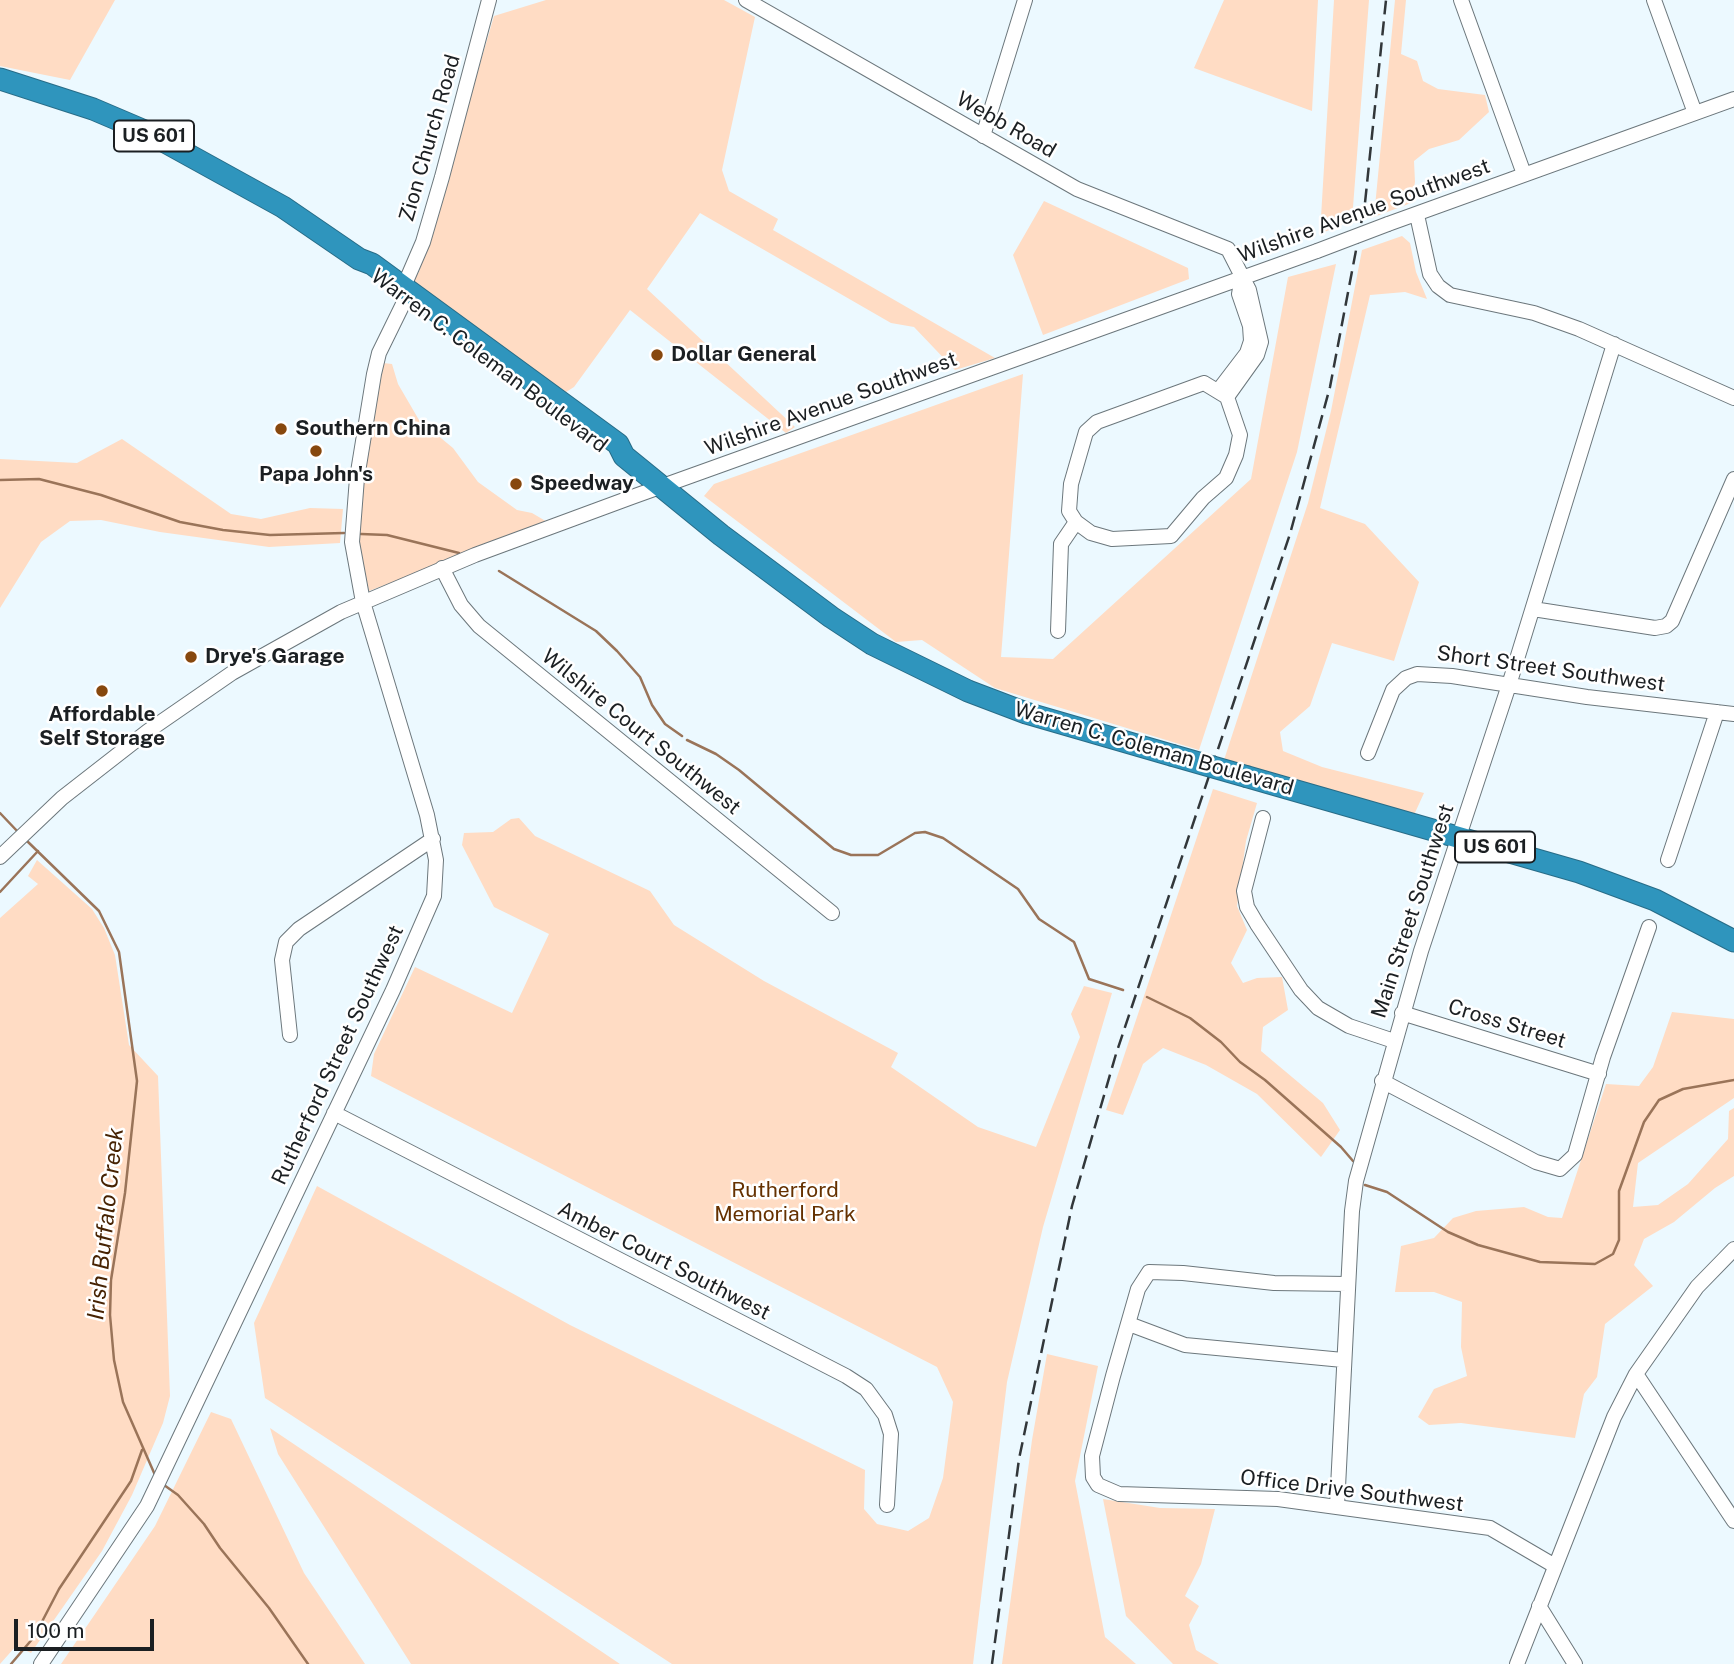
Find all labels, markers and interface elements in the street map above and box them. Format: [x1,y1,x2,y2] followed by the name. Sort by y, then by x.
[394,52,466,224] street label: Zion Church Road
[952,86,1060,164] street label: Webb Road
[114,120,194,152] road number: US 601
[1235,154,1493,268] street label: Wilshire Avenue Southwest
[366,264,612,458] street label: Warren C. Coleman Boulevard
[671,342,817,368] place label: Dollar General
[649,347,665,363] marker: Dollar General
[702,347,960,461] street label: Wilshire Avenue Southwest
[295,416,451,442] place label: Southern China
[273,421,289,437] marker: Southern China
[308,443,324,459] marker: Papa John's
[259,462,373,488] place label: Papa John's
[530,471,634,497] place label: Speedway
[508,476,524,492] marker: Speedway
[1435,641,1667,697] street label: Short Street Southwest
[205,644,345,670] place label: Drye's Garage
[536,644,746,820] street label: Wilshire Court Southwest
[183,649,199,665] marker: Drye's Garage
[94,683,110,699] marker: Affordable Self Storage
[1011,697,1297,801] street label: Warren C. Coleman Boulevard
[39,702,165,752] place label: Affordable Self Storage
[1366,801,1460,1021] street label: Main Street Southwest
[1455,832,1535,862] road number: US 601
[267,921,409,1189] street label: Rutherford Street Southwest
[1445,994,1569,1054] street label: Cross Street
[82,1126,130,1322] water label: Irish Buffalo Creek
[714,1178,856,1228] park label: Rutherford Memorial Park
[554,1196,774,1326] street label: Amber Court Southwest
[1239,1465,1465,1517] street label: Office Drive Southwest
[18,1604,158,1648] scale bar
[27,1618,84,1643] text: 100 m

